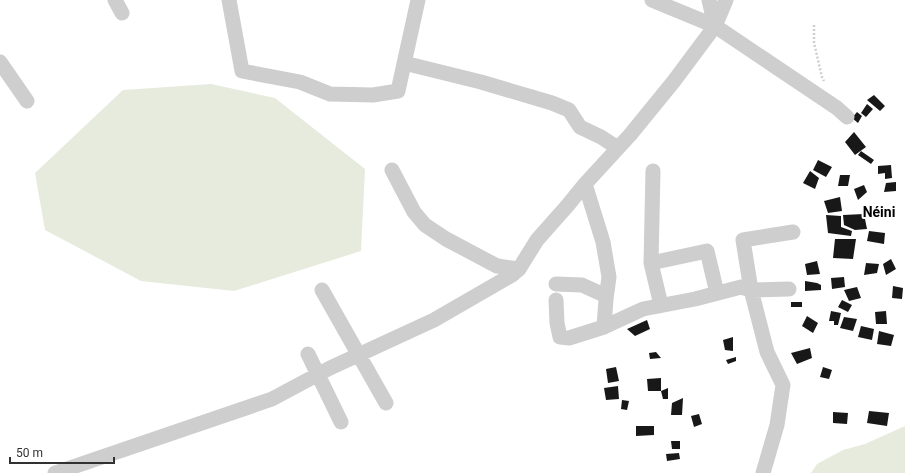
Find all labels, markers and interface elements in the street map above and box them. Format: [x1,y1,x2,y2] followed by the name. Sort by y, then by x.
[863,204,895,220] district label: Néini
[10,439,114,465] scale bar
[16,446,43,460] text: 50 m

